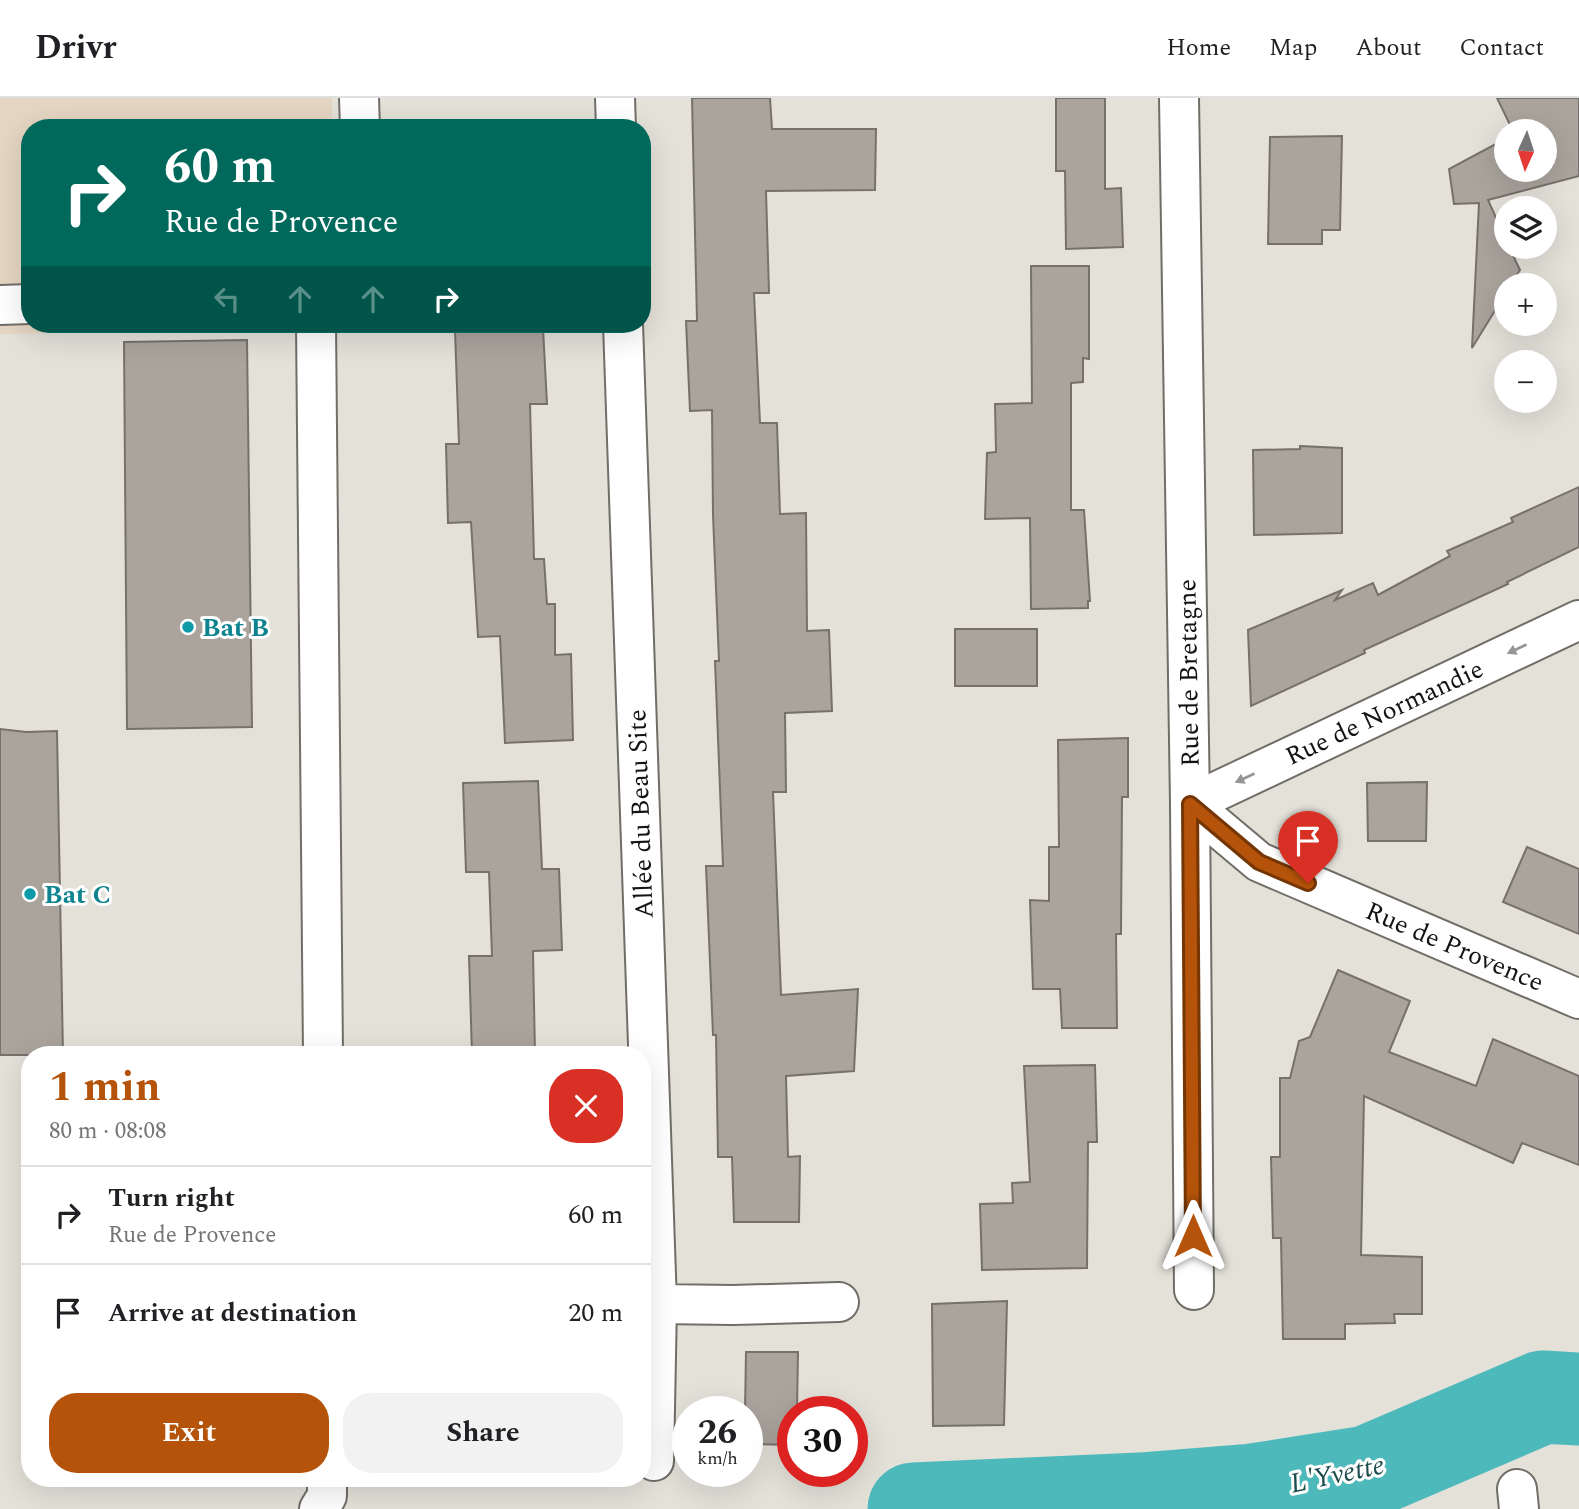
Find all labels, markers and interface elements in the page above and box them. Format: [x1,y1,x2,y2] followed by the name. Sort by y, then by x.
[35,23,117,73] text: Drivr
[1166,30,1231,66] text: Home
[1269,30,1317,66] text: Map
[1355,30,1421,66] text: About
[1459,30,1544,66] text: Contact
[1494,119,1558,182] north arrow
[1494,119,1557,413] map controls
[164,130,275,205] text: 60 m
[49,147,140,238] icon: right
[1494,196,1557,259] button: layers
[164,198,398,247] text: Rue de Provence
[1494,273,1557,336] button: +
[208,280,246,318] icon: left
[281,280,319,318] icon: ahead
[354,280,392,318] icon: ahead
[427,280,465,318] icon: right
[1494,350,1557,413] button: −
[1167,579,1211,767] street label: Rue de Bretagne
[202,608,269,648] place label: Bat B
[180,619,196,635] marker: Bat B
[1507,643,1527,655] one-way arrow
[1279,649,1490,776] street label: Rue de Normandie
[617,709,665,919] street label: Allée du Beau Site
[1235,772,1255,784] one-way arrow
[1278,811,1338,883] pin
[1289,822,1327,860] icon: arrive
[44,875,111,915] place label: Bat C
[22,886,38,902] marker: Bat C
[1359,891,1550,1003] street label: Rue de Provence
[49,1056,161,1119] text: 1 min
[549,1069,623,1143] button: close
[49,1114,167,1149] text: 80 m · 08:08
[108,1178,235,1218] text: Turn right
[568,1195,623,1235] text: 60 m
[49,1196,87,1234] icon: right
[1156,1199,1230,1273] position arrow
[108,1218,276,1253] text: Rue de Provence
[108,1293,357,1333] text: Arrive at destination
[568,1293,623,1333] text: 20 m
[49,1294,87,1332] icon: arrive
[49,1393,329,1473] button: Exit
[343,1393,623,1473] button: Share
[777,1396,868,1487] speed limit sign: 30
[698,1406,737,1459] text: 26
[1286,1443,1389,1505] water label: L'Yvette
[697,1445,738,1472] text: km/h

